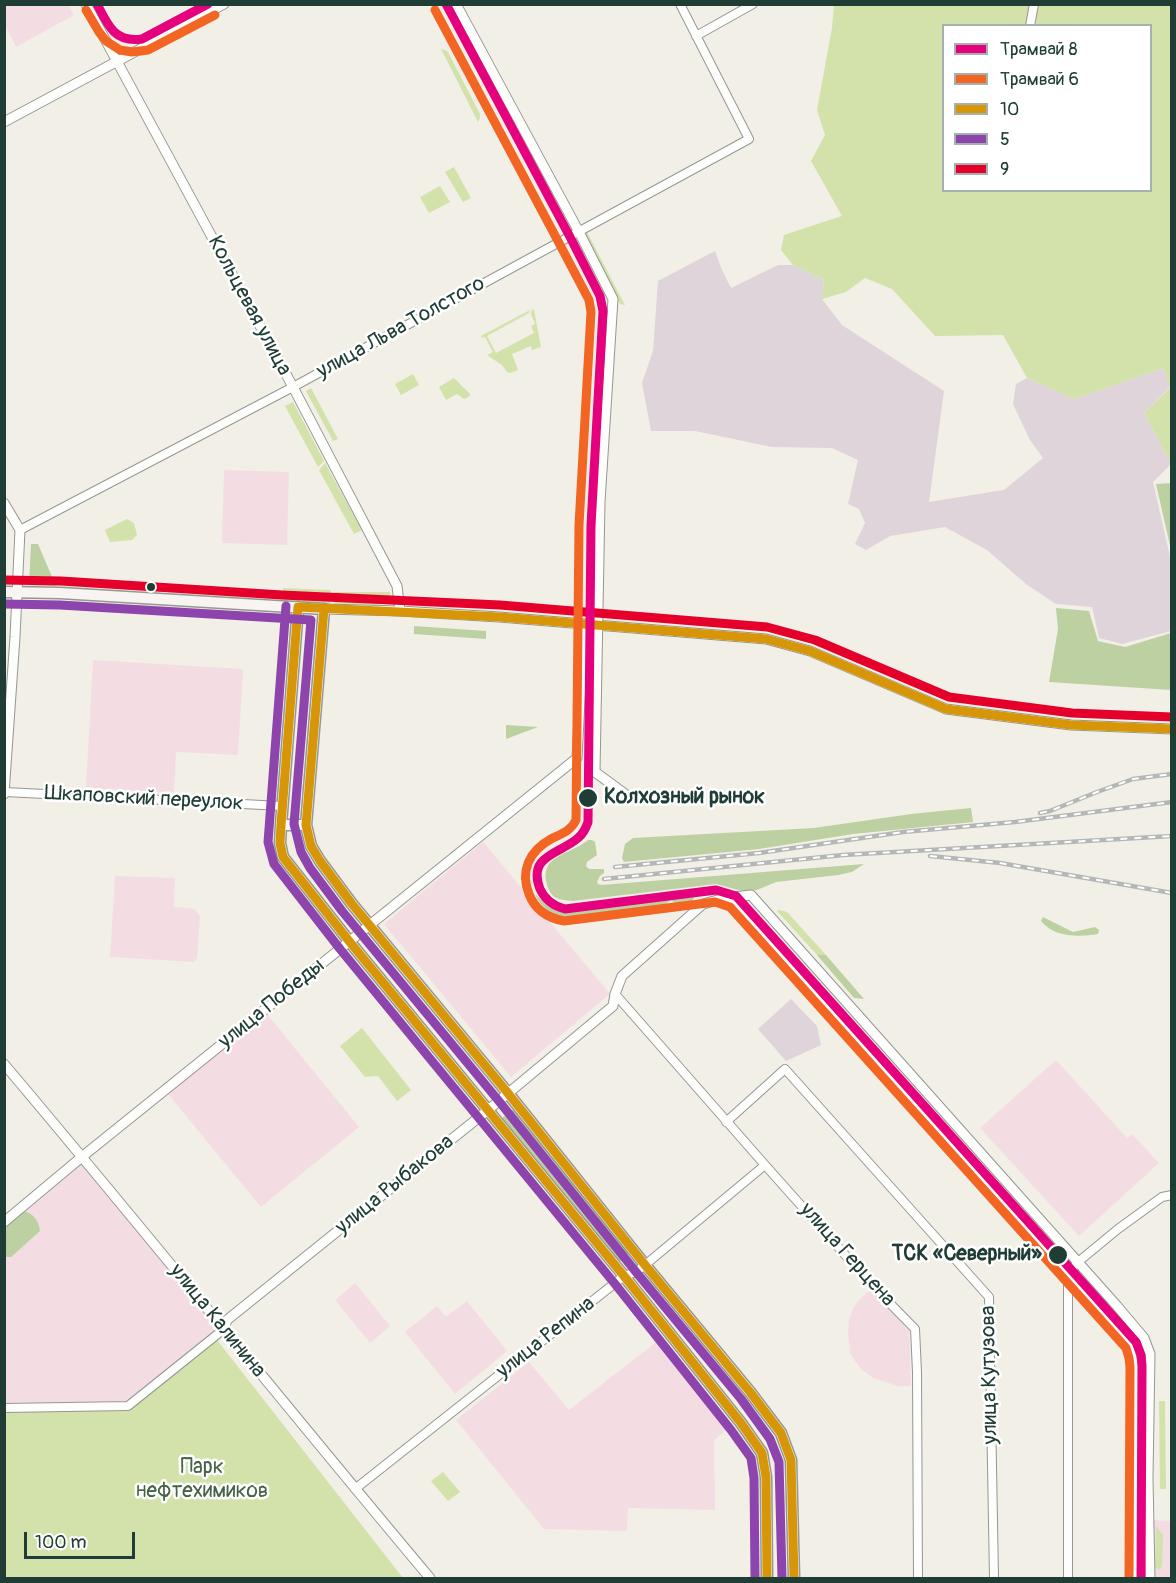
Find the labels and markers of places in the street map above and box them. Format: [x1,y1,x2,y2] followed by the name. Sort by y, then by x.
[145,581,157,593] unlabelled marker
[604,785,765,811] place label: Колхозный рынок
[577,787,599,809] marker: Колхозный рынок
[892,1242,1042,1268] place label: ТСК «Северный»
[1047,1244,1069,1266] marker: ТСК «Северный»

